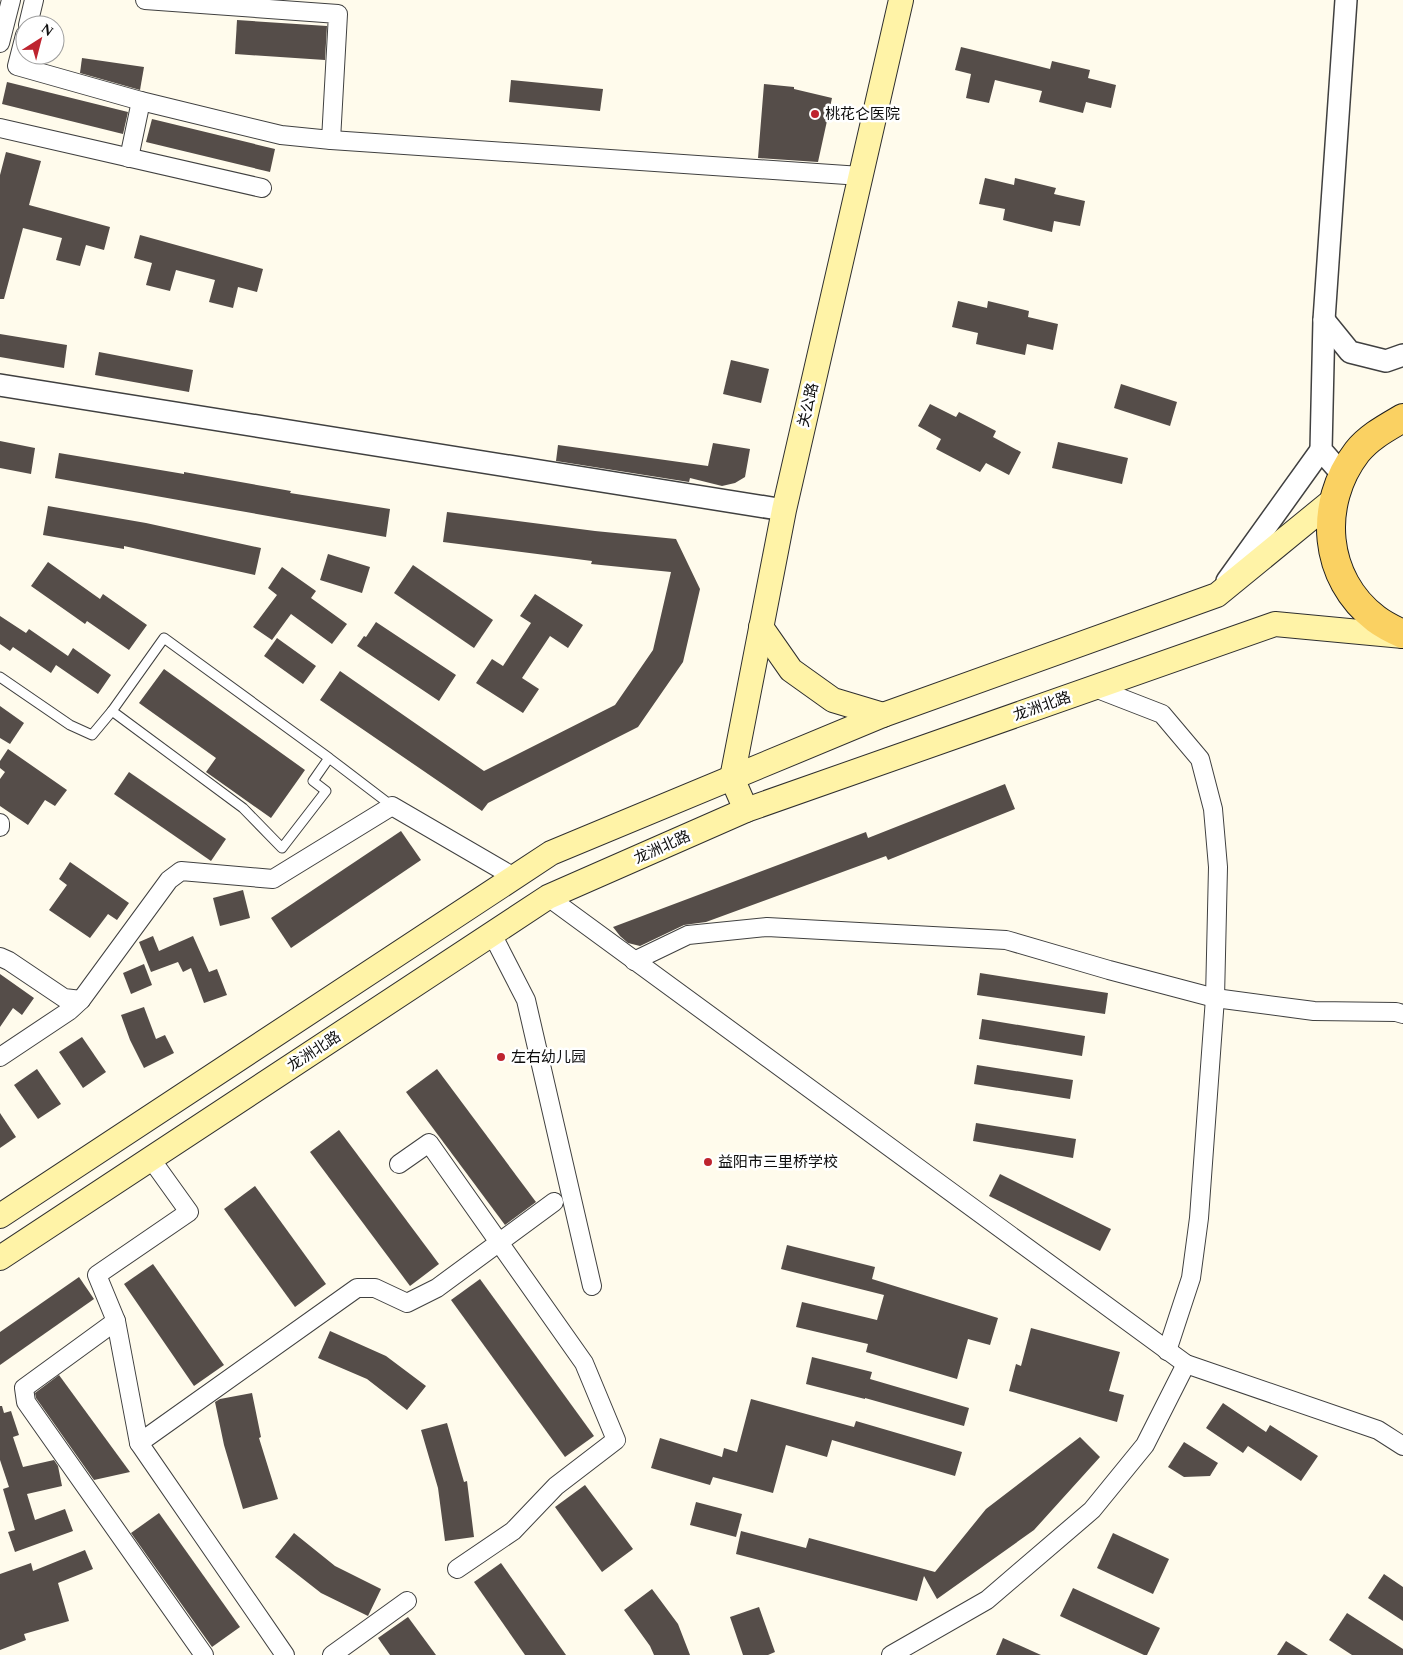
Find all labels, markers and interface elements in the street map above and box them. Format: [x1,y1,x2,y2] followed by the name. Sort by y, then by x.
[15,15,65,65] north arrow
[37,18,58,42] text: N
[825,103,900,126] place label: 桃花仑医院
[809,108,821,120] marker: 桃花仑医院
[792,381,825,430] street label: 关公路
[1010,686,1074,727] street label: 龙洲北路
[630,825,694,870] street label: 龙洲北路
[283,1025,346,1077] street label: 龙洲北路
[511,1046,586,1069] place label: 左右幼儿园
[495,1051,507,1063] marker: 左右幼儿园
[718,1151,838,1174] place label: 益阳市三里桥学校
[702,1156,714,1168] marker: 益阳市三里桥学校

